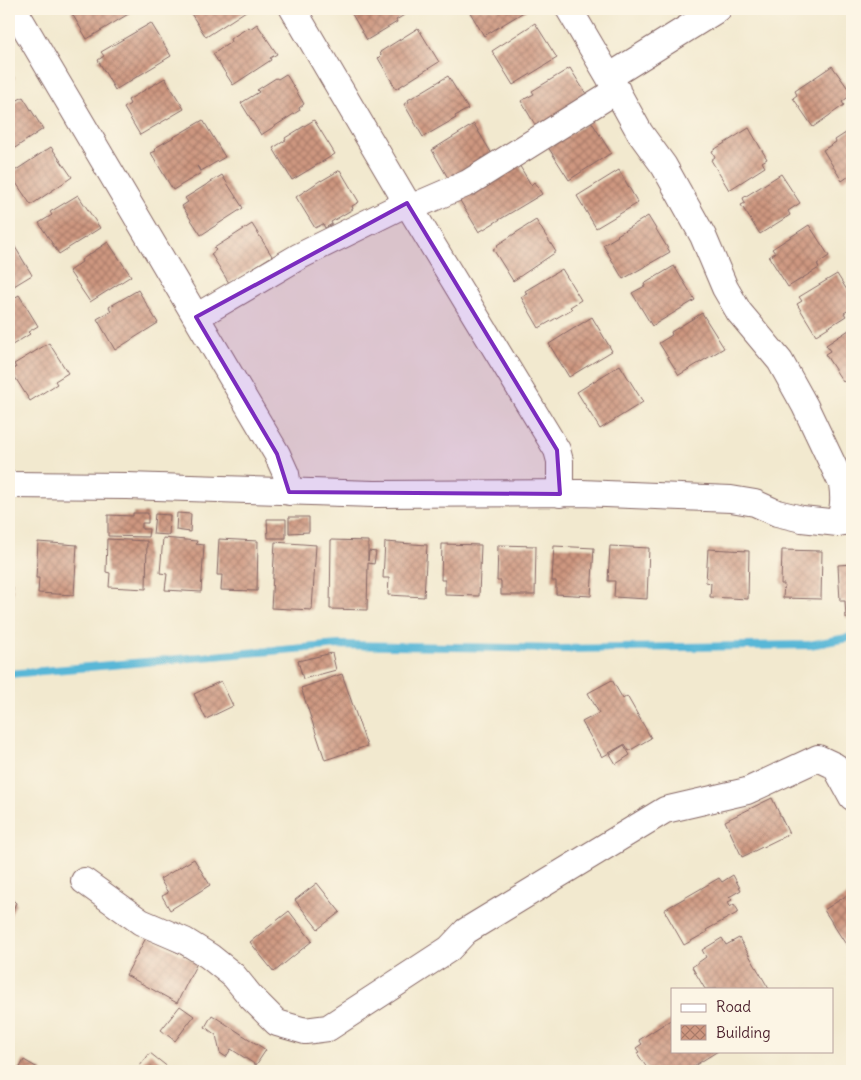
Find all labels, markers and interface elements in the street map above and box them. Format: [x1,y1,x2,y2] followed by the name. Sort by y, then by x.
[671,988,834,1052] legend
[716,997,751,1016] text: Road
[716,1023,771,1042] text: Building

